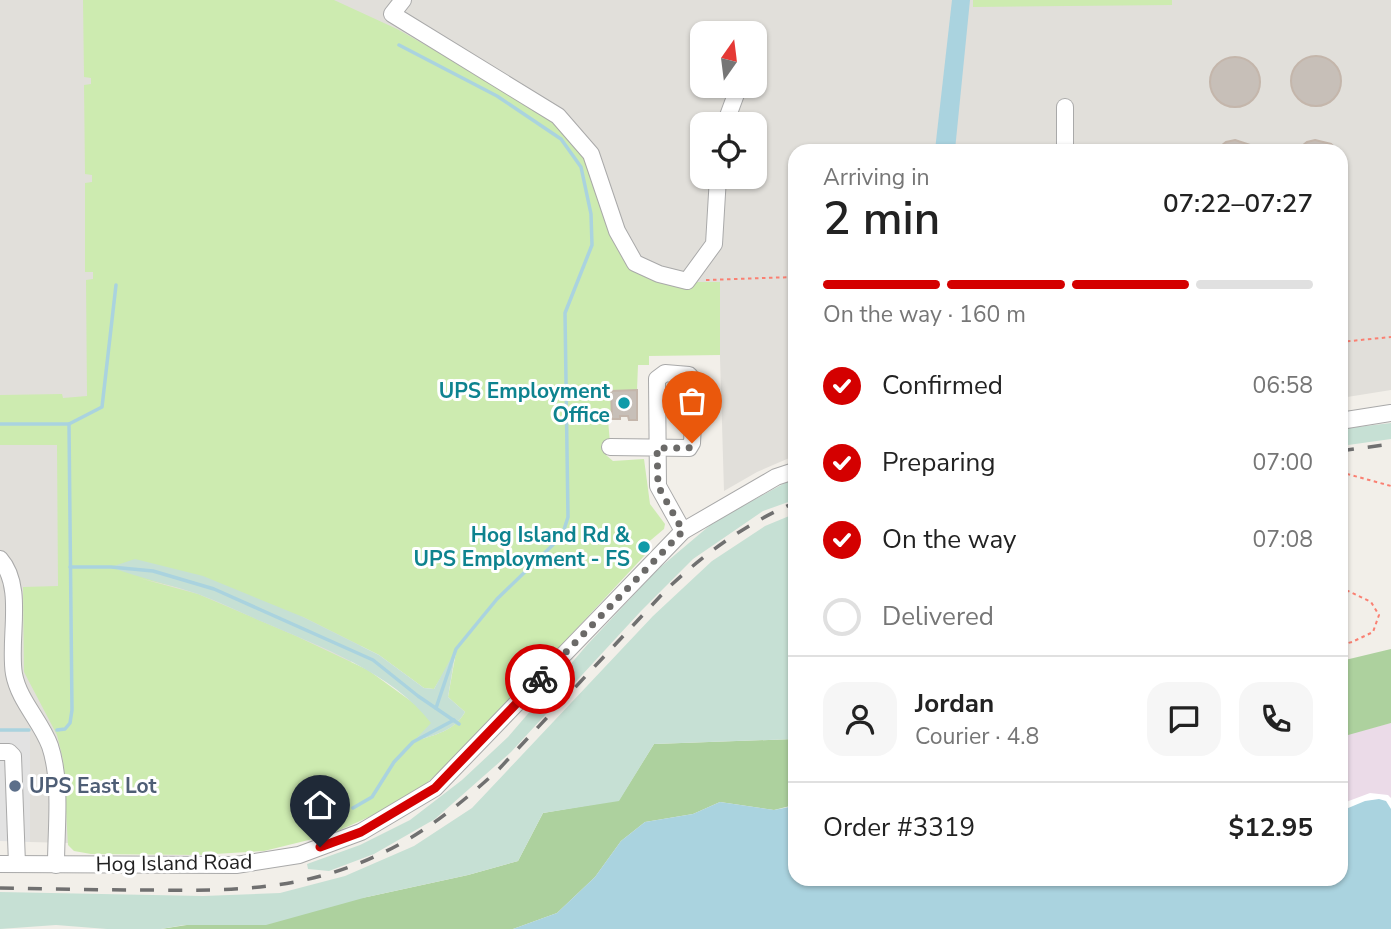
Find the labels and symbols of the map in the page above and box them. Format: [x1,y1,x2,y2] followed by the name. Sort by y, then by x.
[690,21,766,98] north arrow
[662,371,722,443] pin
[439,377,611,429] place label: UPS Employment Office
[616,395,632,411] marker: UPS Employment Office
[414,521,631,573] place label: Hog Island Rd & UPS Employment - FS
[636,539,652,555] marker: Hog Island Rd & UPS Employment - FS
[505,644,575,714] courier
[29,772,158,800] place label: UPS East Lot
[290,775,350,847] pin
[7,778,23,794] marker: UPS East Lot
[95,848,253,878] street label: Hog Island Road

